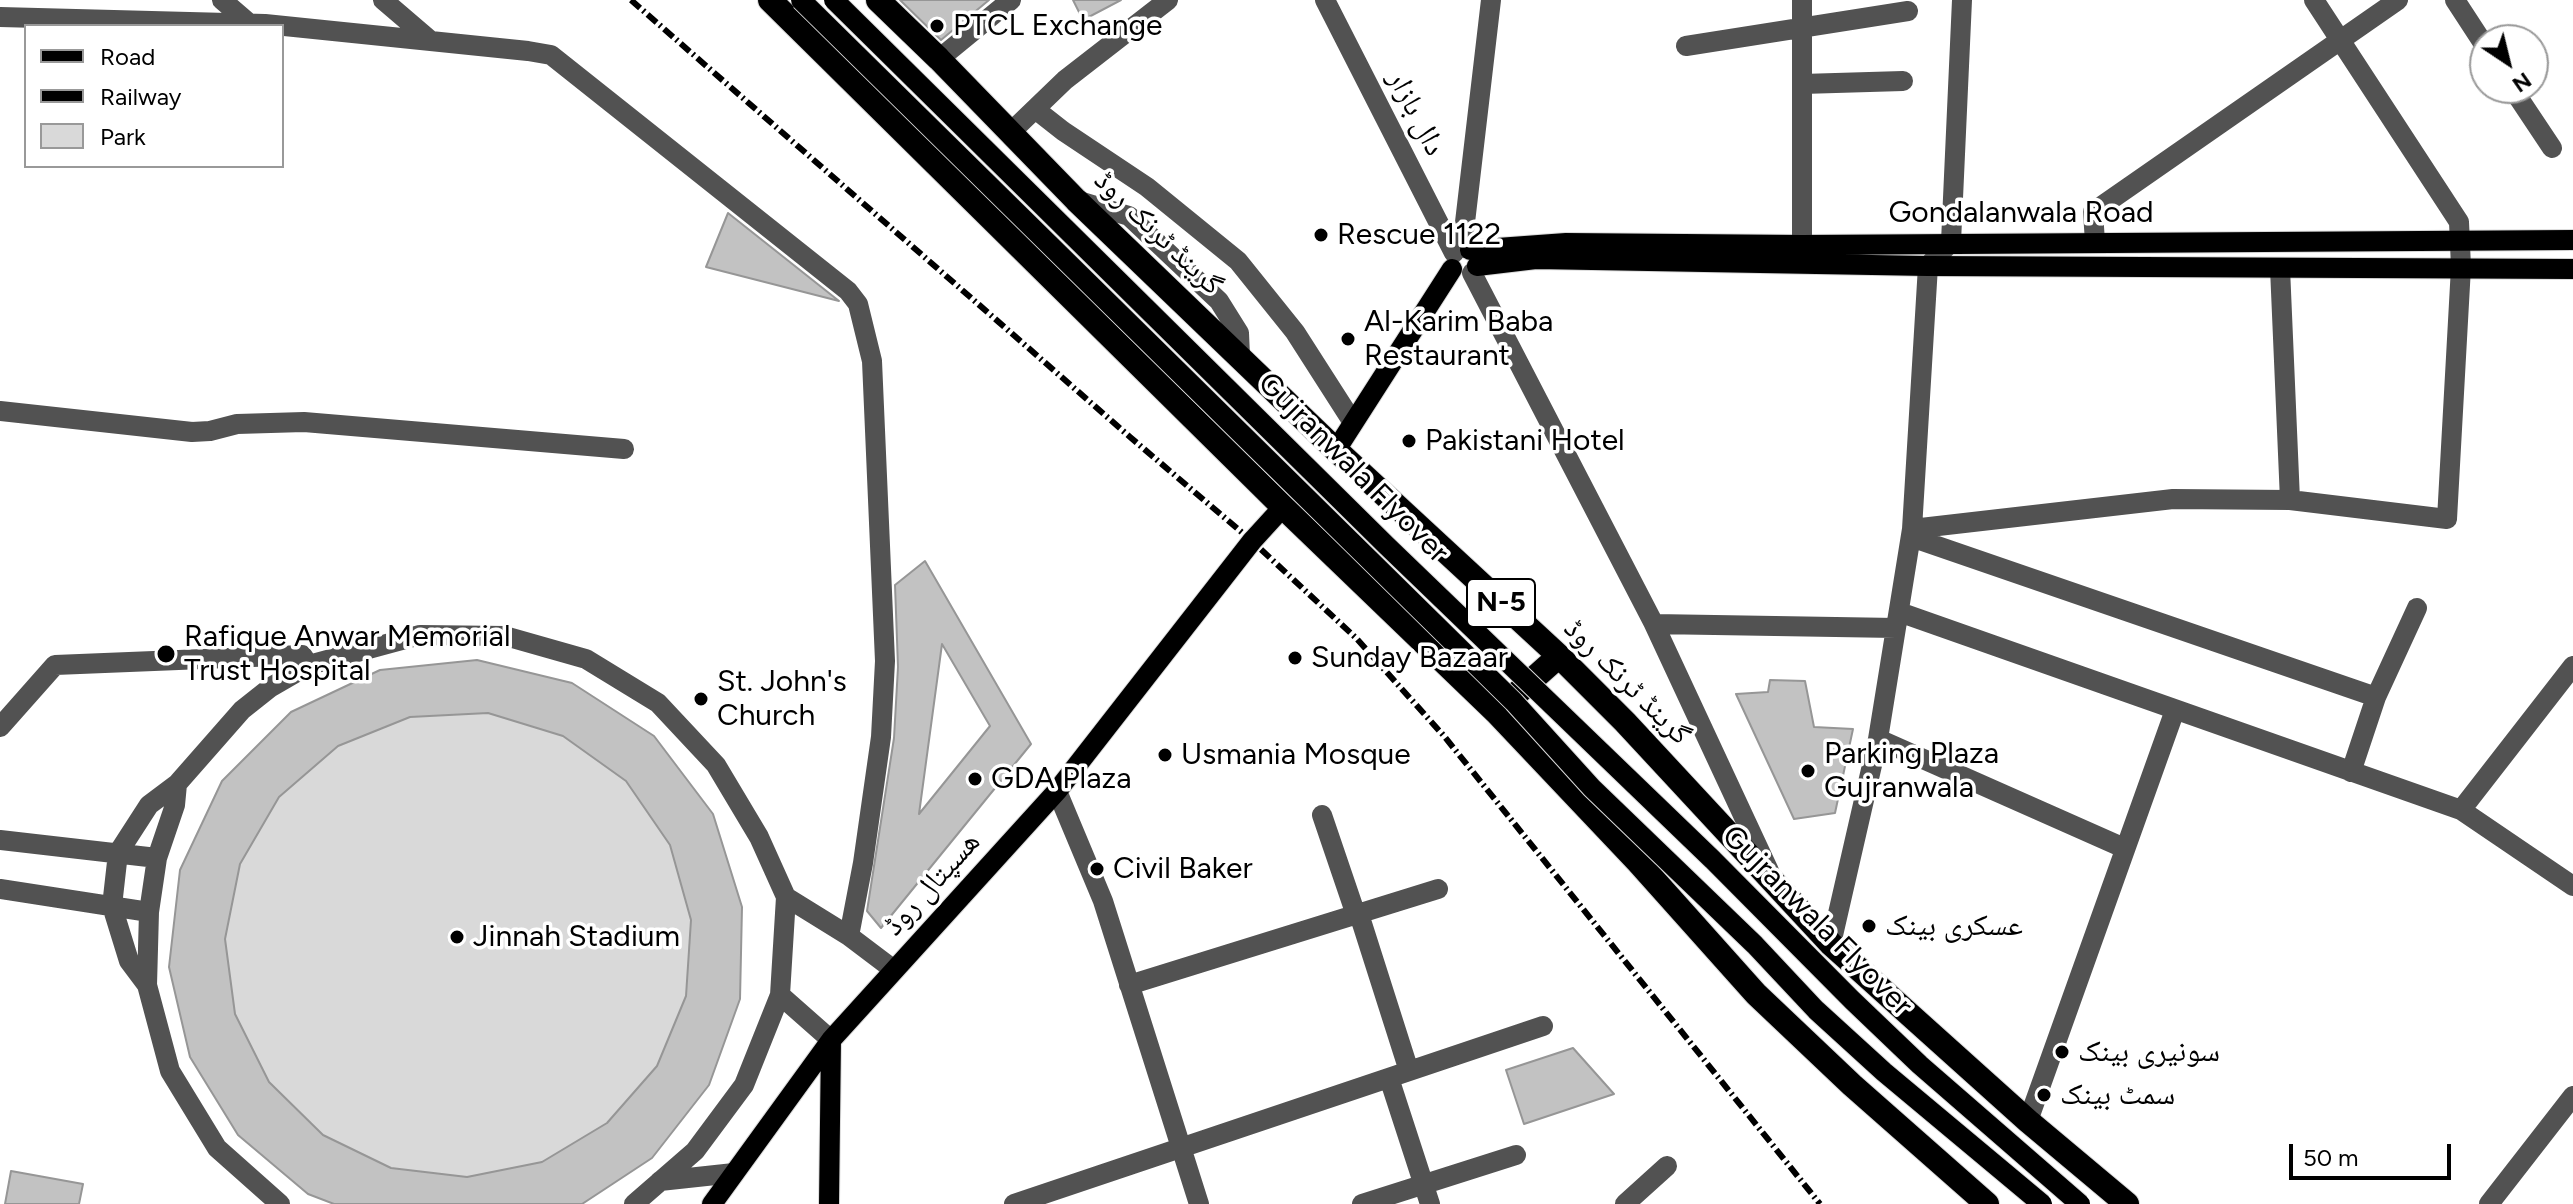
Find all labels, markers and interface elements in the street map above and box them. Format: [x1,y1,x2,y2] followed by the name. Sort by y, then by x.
[953,8,1162,44] place label: PTCL Exchange
[928,17,946,35] marker: PTCL Exchange
[24,24,284,168] legend
[2469,24,2549,104] north arrow
[100,42,155,71] text: Road
[1379,64,1453,162] street label: دال بازار
[2507,66,2537,98] text: N
[100,82,181,111] text: Railway
[100,122,146,151] text: Park
[1086,163,1230,303] street label: گرینڈ ٹرنک روڈ
[1888,195,2154,231] street label: Gondalanwala Road
[1337,217,1501,253] place label: Rescue 1122
[1312,226,1330,244] marker: Rescue 1122
[1364,304,1553,374] place label: Al-Karim Baba Restaurant
[1339,330,1357,348] marker: Al-Karim Baba Restaurant
[1250,365,1456,571] street label: Gujranwala Flyover
[1425,423,1625,459] place label: Pakistani Hotel
[1400,432,1418,450] marker: Pakistani Hotel
[1467,579,1535,627] road number: N-5
[1556,611,1698,753] street label: گرینڈ ٹرنک روڈ
[184,619,511,690] place label: Rafique Anwar Memorial Trust Hospital
[1311,640,1508,676] place label: Sunday Bazaar
[155,643,177,665] marker: Rafique Anwar Memorial Trust Hospital
[1286,649,1304,667] marker: Sunday Bazaar
[717,664,847,734] place label: St. John's Church
[692,690,710,708] marker: St. John's Church
[1824,736,1999,806] place label: Parking Plaza Gujranwala
[1181,737,1411,773] place label: Usmania Mosque
[1156,746,1174,764] marker: Usmania Mosque
[991,761,1131,797] place label: GDA Plaza
[1799,762,1817,780] marker: Parking Plaza Gujranwala
[966,770,984,788] marker: GDA Plaza
[1714,818,1920,1024] street label: Gujranwala Flyover
[876,825,988,943] street label: ھسپتال روڈ
[1113,851,1253,887] place label: Civil Baker
[1088,860,1106,878] marker: Civil Baker
[1885,908,2023,944] place label: عسکری بینک
[1860,917,1878,935] marker: عسکری بینک
[473,919,680,955] place label: Jinnah Stadium
[448,928,466,946] marker: Jinnah Stadium
[2078,1034,2220,1070] place label: سونیری بینک
[2053,1043,2071,1061] marker: سونیری بینک
[2060,1077,2175,1113] place label: سمٹ بینک
[2035,1086,2053,1104] marker: سمٹ بینک
[2293,1128,2455,1178] scale bar
[2303,1143,2359,1172] text: 50 m

